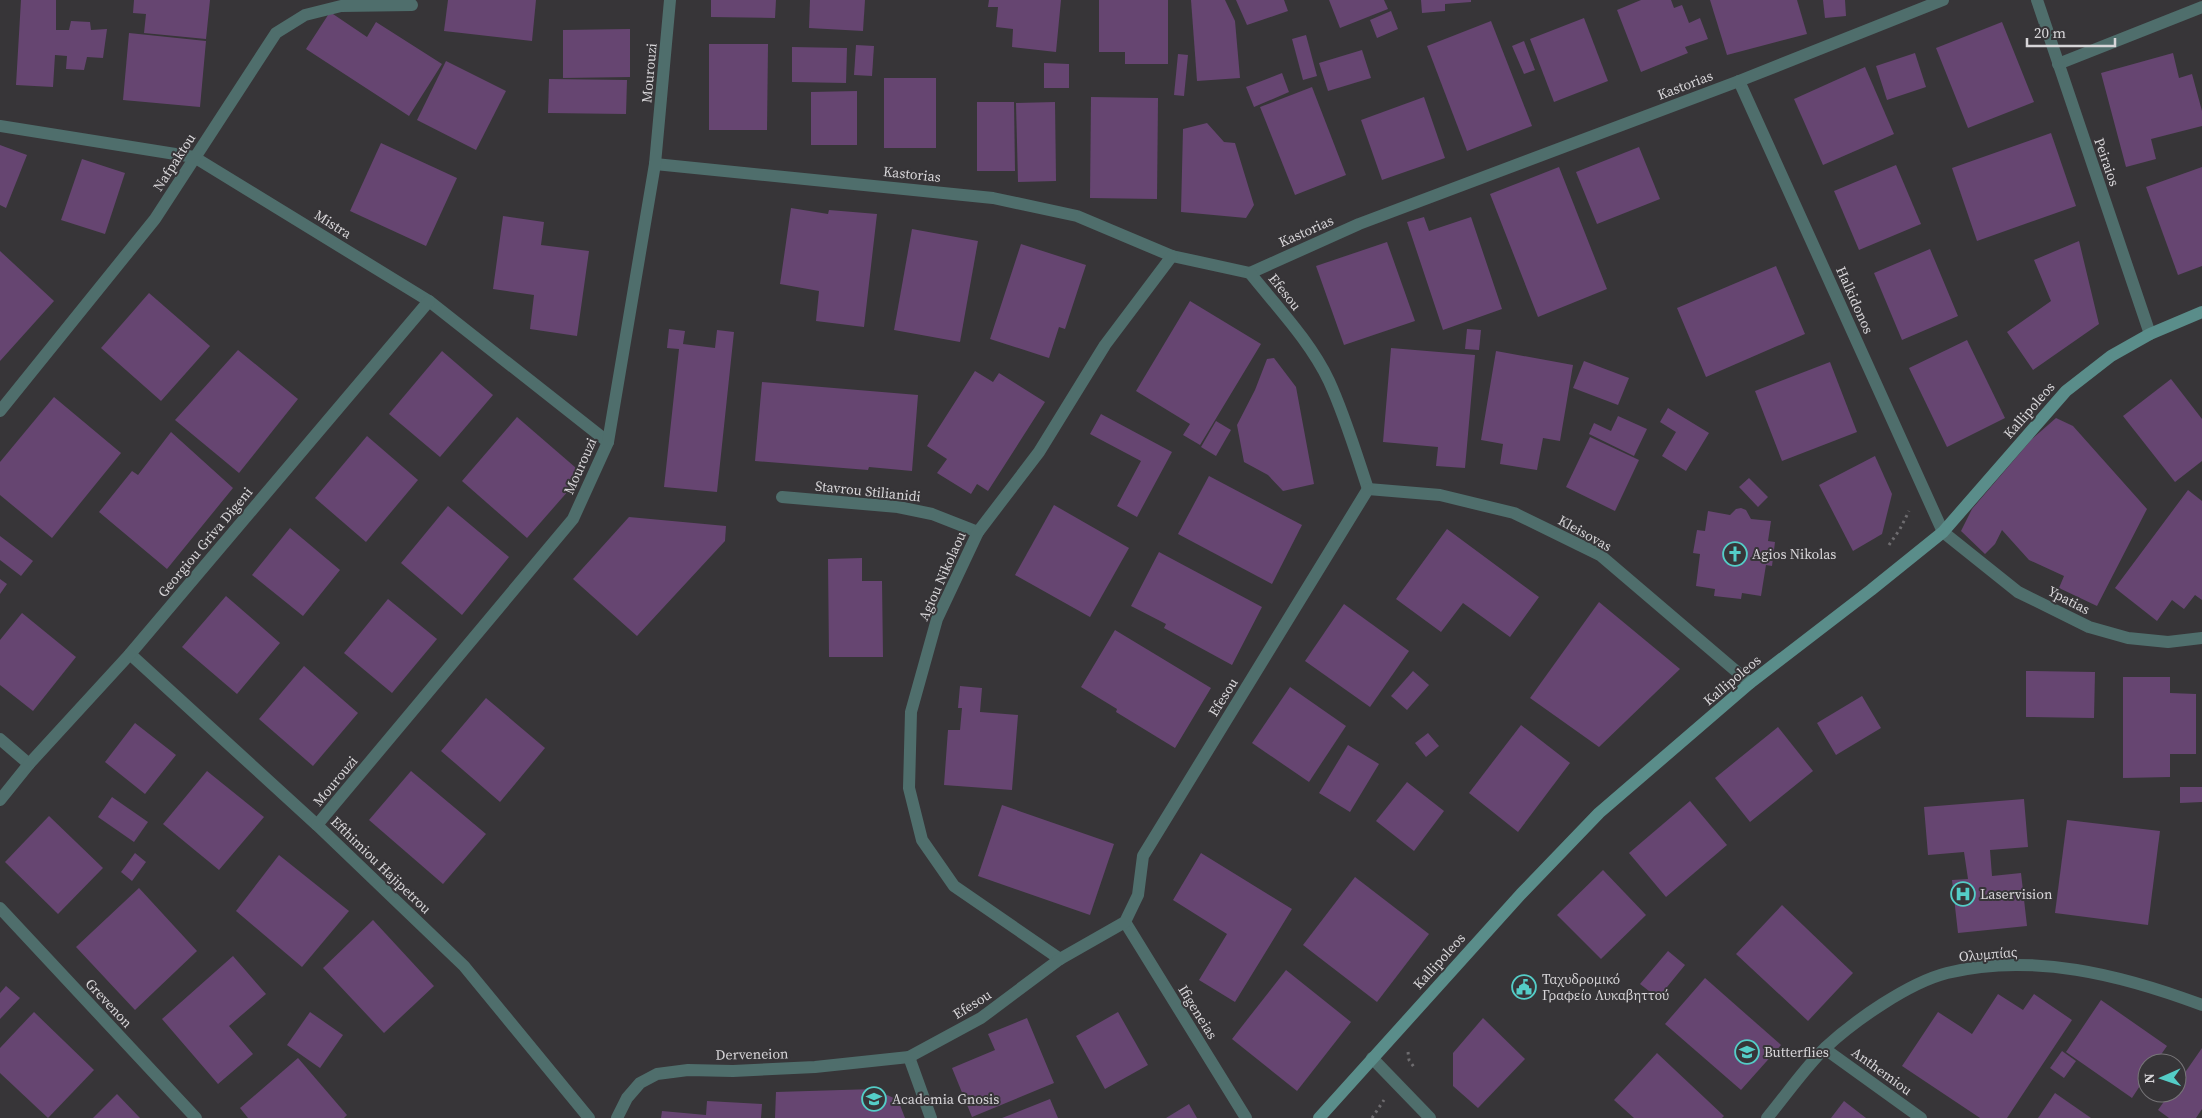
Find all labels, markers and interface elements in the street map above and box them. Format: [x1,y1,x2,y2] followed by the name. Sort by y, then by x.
[2027,15,2114,47] scale bar
[2034,22,2066,43] text: 20 m
[636,42,662,104] street label: Mourouzi
[1654,65,1716,105] street label: Kastorias
[148,129,200,195] street label: Nafpaktou
[2089,135,2125,189] street label: Peiraios
[882,161,942,187] street label: Kastorias
[311,205,356,244] street label: Mistra
[1275,210,1337,252] street label: Kastorias
[1831,263,1879,337] street label: Halkidonos
[1264,269,1306,315] street label: Efesou
[1999,377,2059,443] street label: Kallipoleos
[559,434,601,498] street label: Mourouzi
[814,476,922,506] street label: Stavrou Stilianidi
[153,483,257,601] street label: Georgiou Griva Digeni
[1555,510,1615,556] street label: Kleisovas
[913,528,971,624] street label: Agiou Nikolaou
[1722,541,1748,567] church icon: Agios Nikolas
[1752,544,1836,564] place label: Agios Nikolas
[2044,581,2094,619] street label: Ypatias
[1699,650,1765,710] street label: Kallipoleos
[1203,674,1243,720] street label: Efesou
[308,752,362,810] street label: Mourouzi
[326,812,436,918] street label: Efthimiou Hajipetrou
[1950,881,1976,907] hospital icon: Laservision
[1980,884,2053,904] place label: Laservision
[1408,928,1470,994] street label: Kallipoleos
[1958,941,2018,967] street label: Ολυμπίας
[1542,969,1669,1005] place label: Ταχυδρομικό Γραφείο Λυκαβηττού
[81,974,137,1032] street label: Grevenon
[1511,974,1537,1000] public building icon: Ταχυδρομικό Γραφείο Λυκαβηττού
[1173,981,1223,1043] street label: Ifigeneias
[949,984,995,1024] street label: Efesou
[1734,1039,1760,1065] school or university icon: Butterflies
[1764,1042,1829,1062] place label: Butterflies
[1848,1042,1916,1100] street label: Anthemiou
[715,1043,789,1065] street label: Derveneion
[2137,1053,2187,1103] north arrow
[2139,1073,2159,1084] text: N
[861,1086,887,1112] school or university icon: Academia Gnosis
[892,1089,999,1109] place label: Academia Gnosis

